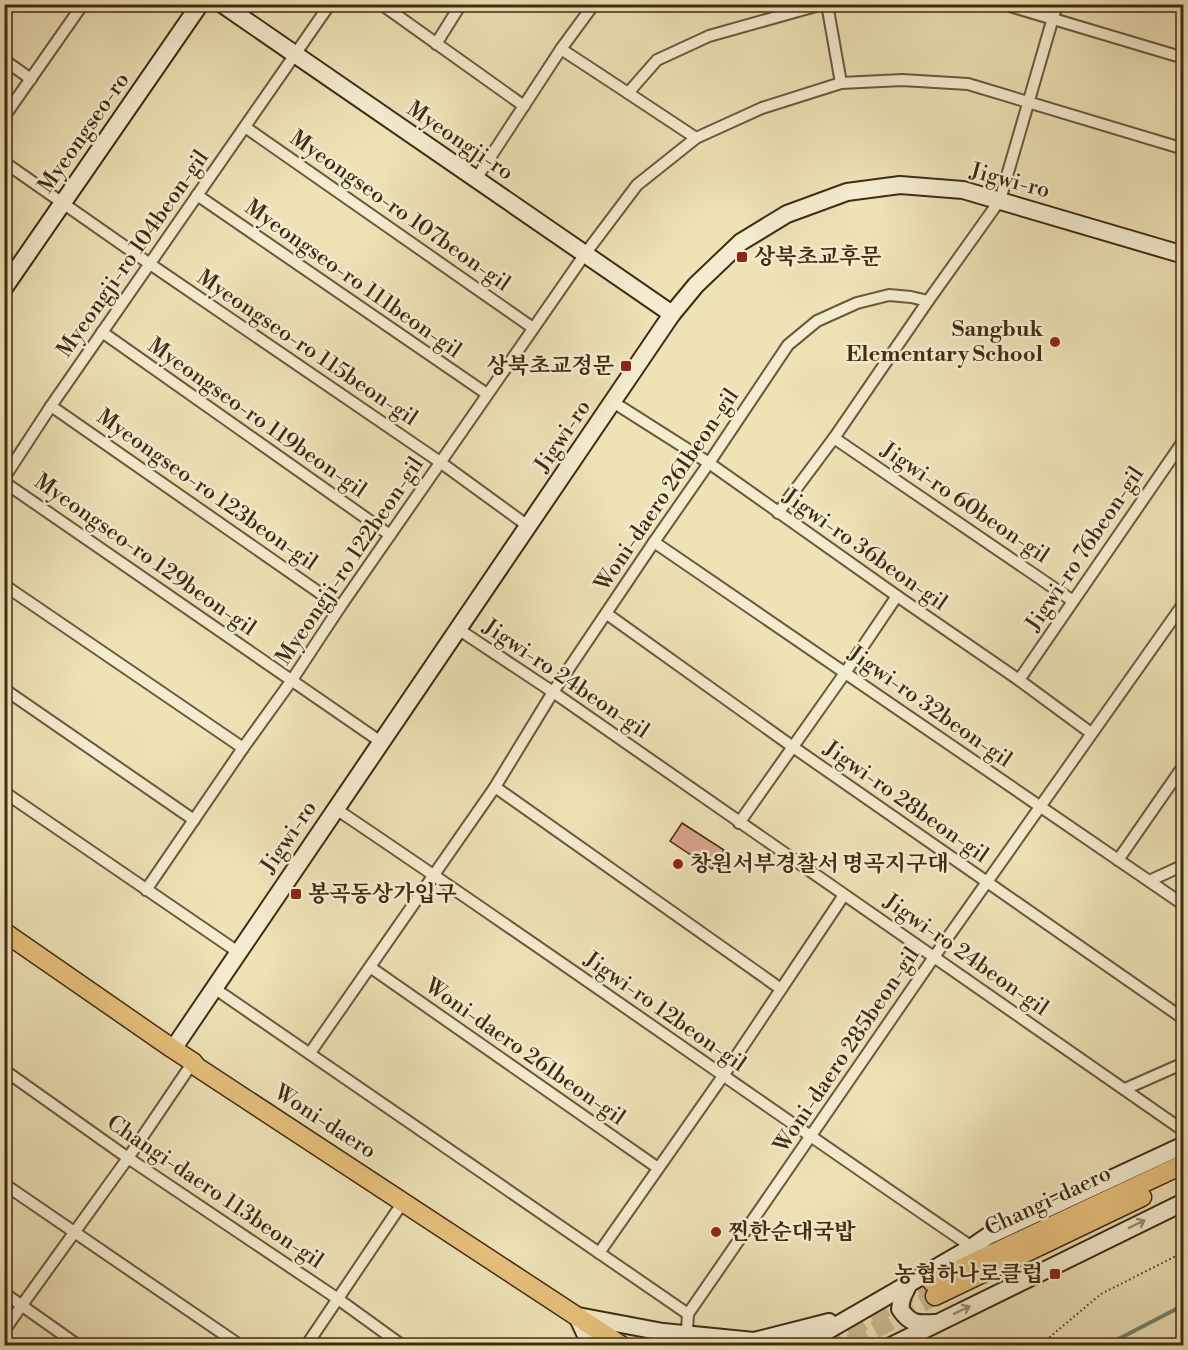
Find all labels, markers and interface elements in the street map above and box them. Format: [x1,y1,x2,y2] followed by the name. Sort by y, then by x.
[32,67,136,199] street label: Myeongseo-ro
[402,96,518,186] street label: Myeongji-ro
[285,125,516,298] street label: Myeongseo-ro 107beon-gil
[51,145,215,363] street label: Myeongji-ro 104beon-gil
[966,157,1053,205] street label: Jigwi-ro
[239,194,467,364] street label: Myeongseo-ro 111beon-gil
[754,244,882,271] place label: 상북초교후문
[735,250,749,264] marker: 상북초교후문
[191,264,423,432] street label: Myeongseo-ro 115beon-gil
[846,316,1043,368] place label: Sangbuk Elementary School
[142,332,372,504] street label: Myeongseo-ro 119beon-gil
[1048,335,1062,349] marker: Sangbuk Elementary School
[486,353,614,380] place label: 상북초교정문
[619,359,633,373] marker: 상북초교정문
[589,383,745,597] street label: Woni-daero 261beon-gil
[528,395,597,478] street label: Jigwi-ro
[91,403,323,577] street label: Myeongseo-ro 123beon-gil
[875,436,1055,570] street label: Jigwi-ro 60beon-gil
[270,451,430,670] street label: Myeongji-ro 122beon-gil
[1019,461,1150,637] street label: Jigwi-ro 76beon-gil
[29,468,261,642] street label: Myeongseo-ro 129beon-gil
[777,483,953,617] street label: Jigwi-ro 36beon-gil
[477,613,655,745] street label: Jigwi-ro 24beon-gil
[842,640,1017,774] street label: Jigwi-ro 32beon-gil
[818,734,994,869] street label: Jigwi-ro 28beon-gil
[254,796,323,879] street label: Jigwi-ro
[690,851,949,878] place label: 창원서부경찰서 명곡지구대
[671,857,685,871] marker: 창원서부경찰서 명곡지구대
[308,881,457,908] place label: 봉곡동상가입구
[289,887,303,901] marker: 봉곡동상가입구
[878,888,1054,1022] street label: Jigwi-ro 24beon-gil
[768,942,926,1159] street label: Woni-daero 285beon-gil
[578,945,752,1078] street label: Jigwi-ro 12beon-gil
[419,972,631,1132] street label: Woni-daero 261beon-gil
[268,1078,381,1165] street label: Woni-daero
[102,1109,329,1275] street label: Changi-daero 113beon-gil
[981,1160,1115,1242] street label: Changi-daero
[1128,1218,1146,1230] one-way arrow
[728,1219,856,1246] place label: 찐한순대국밥
[709,1225,723,1239] marker: 찐한순대국밥
[894,1261,1043,1288] place label: 농협하나로클럽
[1048,1267,1062,1281] marker: 농협하나로클럽
[953,1304,971,1316] one-way arrow

